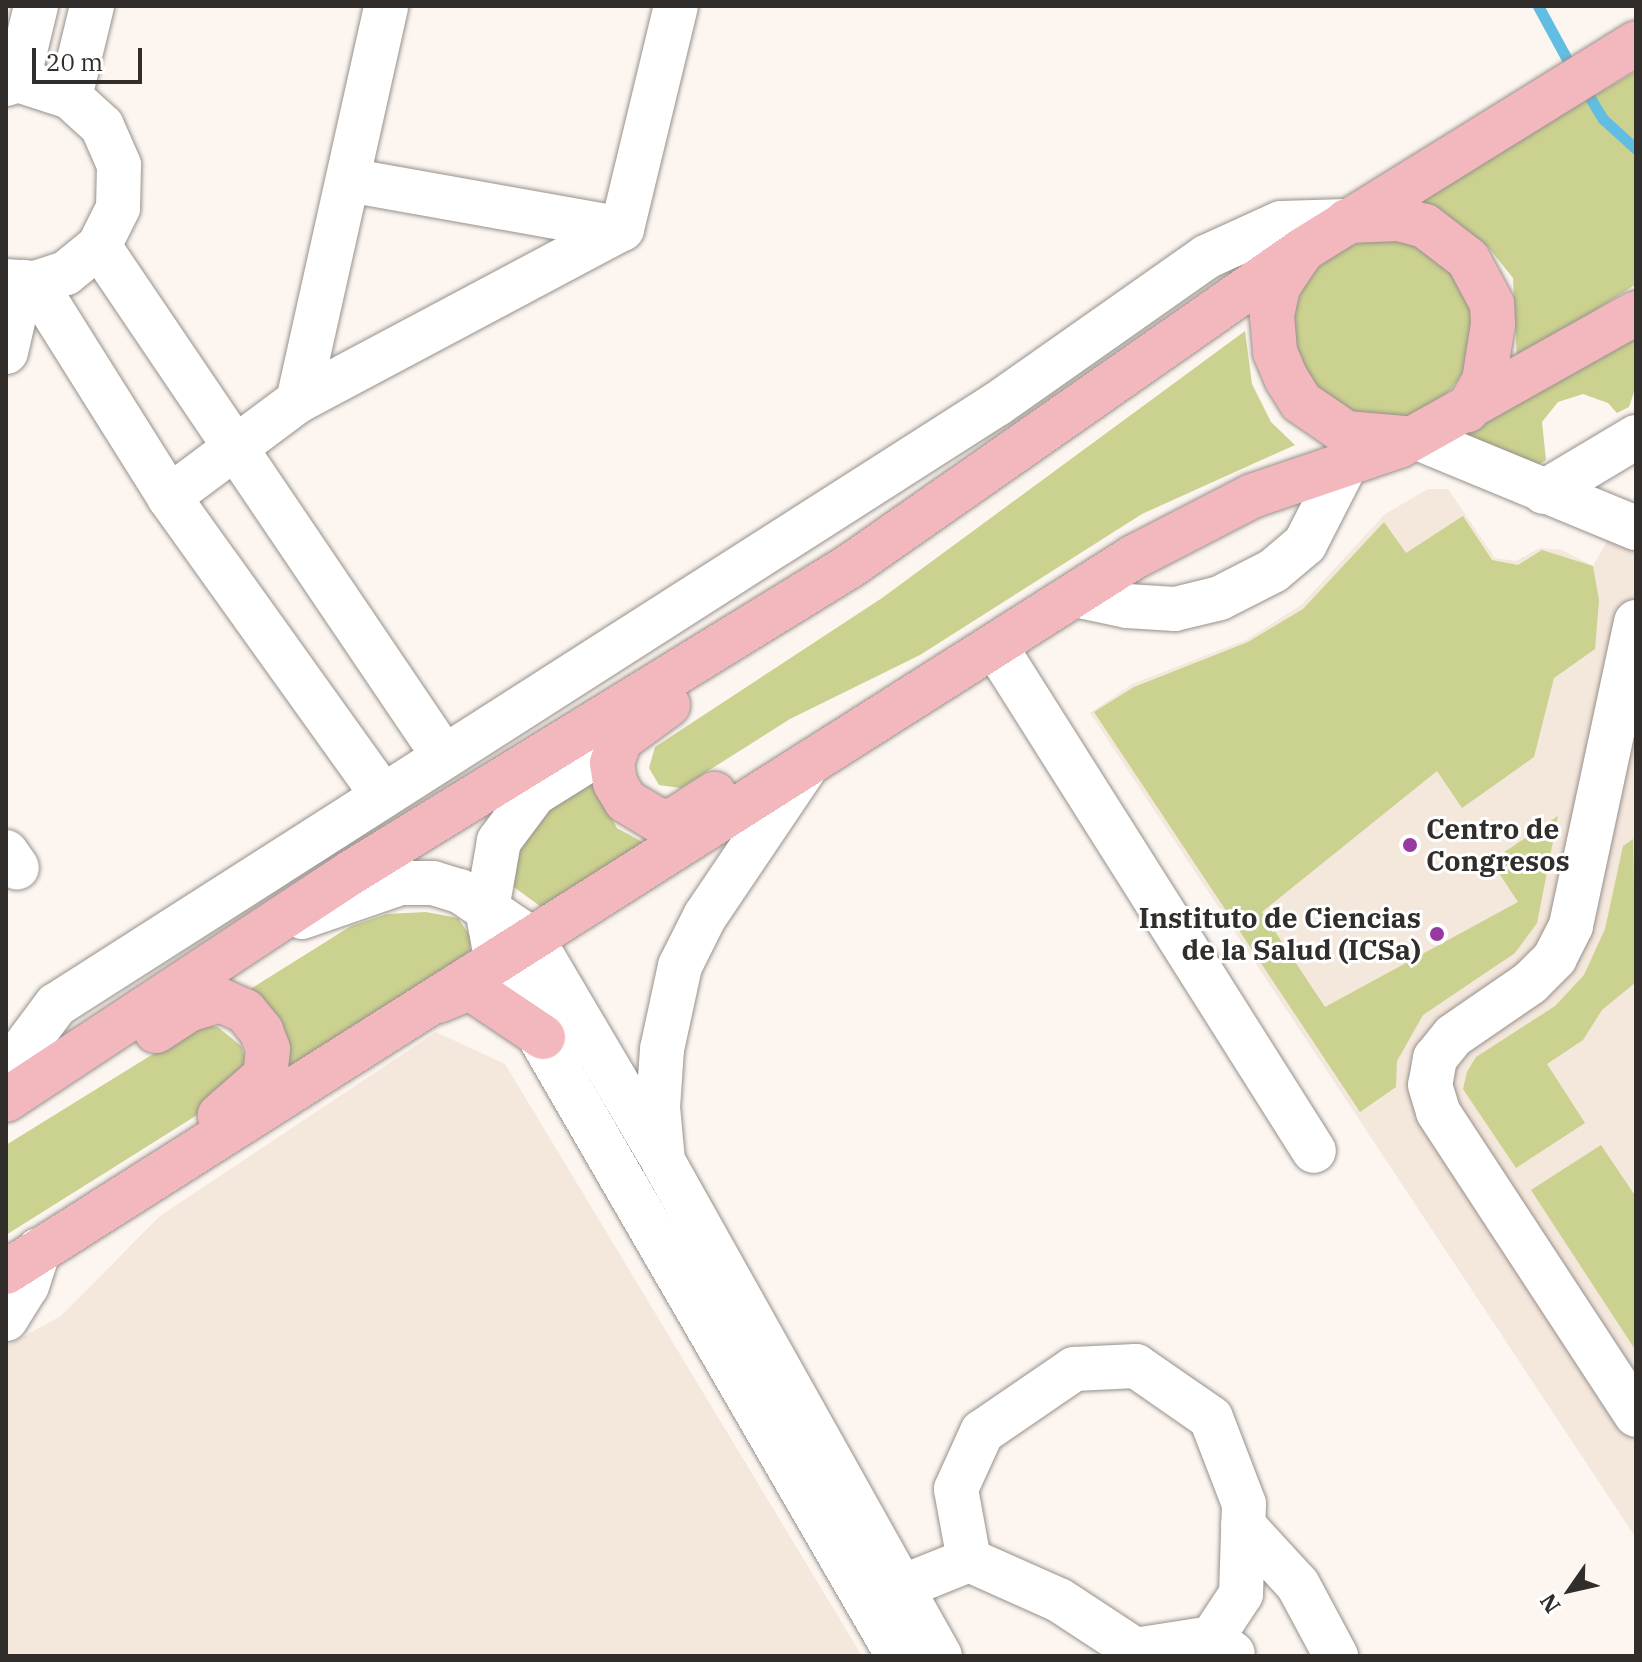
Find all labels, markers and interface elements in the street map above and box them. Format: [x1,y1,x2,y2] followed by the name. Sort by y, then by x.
[36,32,146,82] scale bar
[46,46,103,78] text: 20 m
[1426,812,1570,878] place label: Centro de Congresos
[1401,836,1419,854] marker: Centro de Congresos
[1139,901,1421,967] place label: Instituto de Ciencias de la Salud (ICSa)
[1428,925,1446,943] marker: Instituto de Ciencias de la Salud (ICSa)
[1530,1550,1610,1630] north arrow
[1533,1588,1567,1619] text: N

